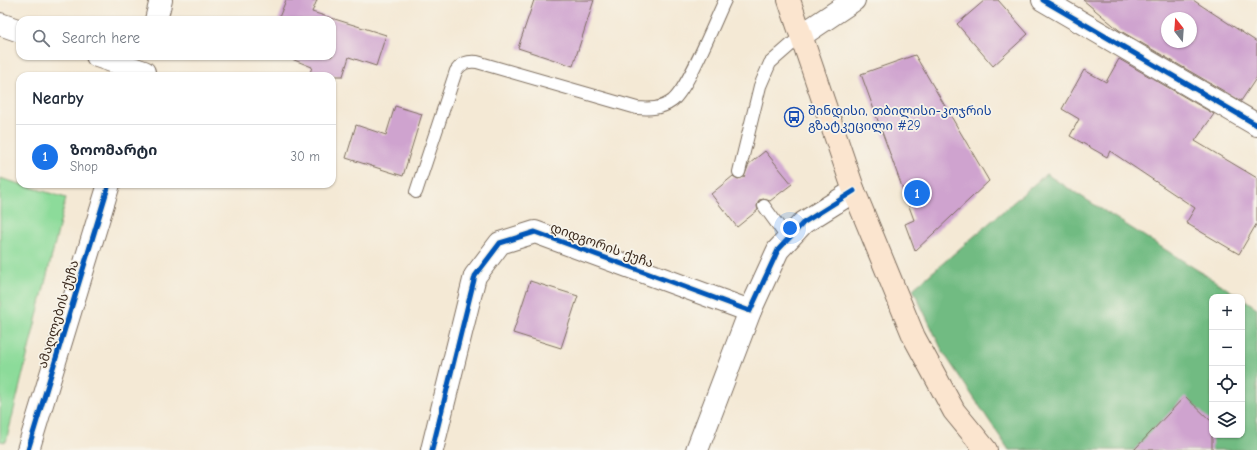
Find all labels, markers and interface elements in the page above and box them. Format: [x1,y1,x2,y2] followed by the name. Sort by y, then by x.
[1161,12,1197,48] north arrow
[16,16,336,60] search box
[30,27,52,49] icon: search
[62,29,140,47] text: Search here
[32,89,83,108] text: Nearby
[808,103,992,134] place label: შინდისი, თბილისი-კოჯრის გზატკეცილი #29
[783,106,805,128] bus stop icon: შინდისი, თბილისი-კოჯრის გზატკეცილი #29
[70,141,157,159] text: ზოომარტი
[42,149,48,164] text: 1
[290,149,320,164] text: 30 m
[70,159,98,174] text: Shop
[904,178,930,208] pin: 1
[780,218,800,238] your location
[548,219,656,272] street label: დიდგორის ქუჩა
[34,258,83,370] street label: ამაღლების ქუჩა
[1209,294,1245,438] map controls
[1209,294,1245,330] button: +
[1209,330,1245,366] button: −
[1209,366,1245,402] button: locate
[1209,402,1245,438] button: layers

